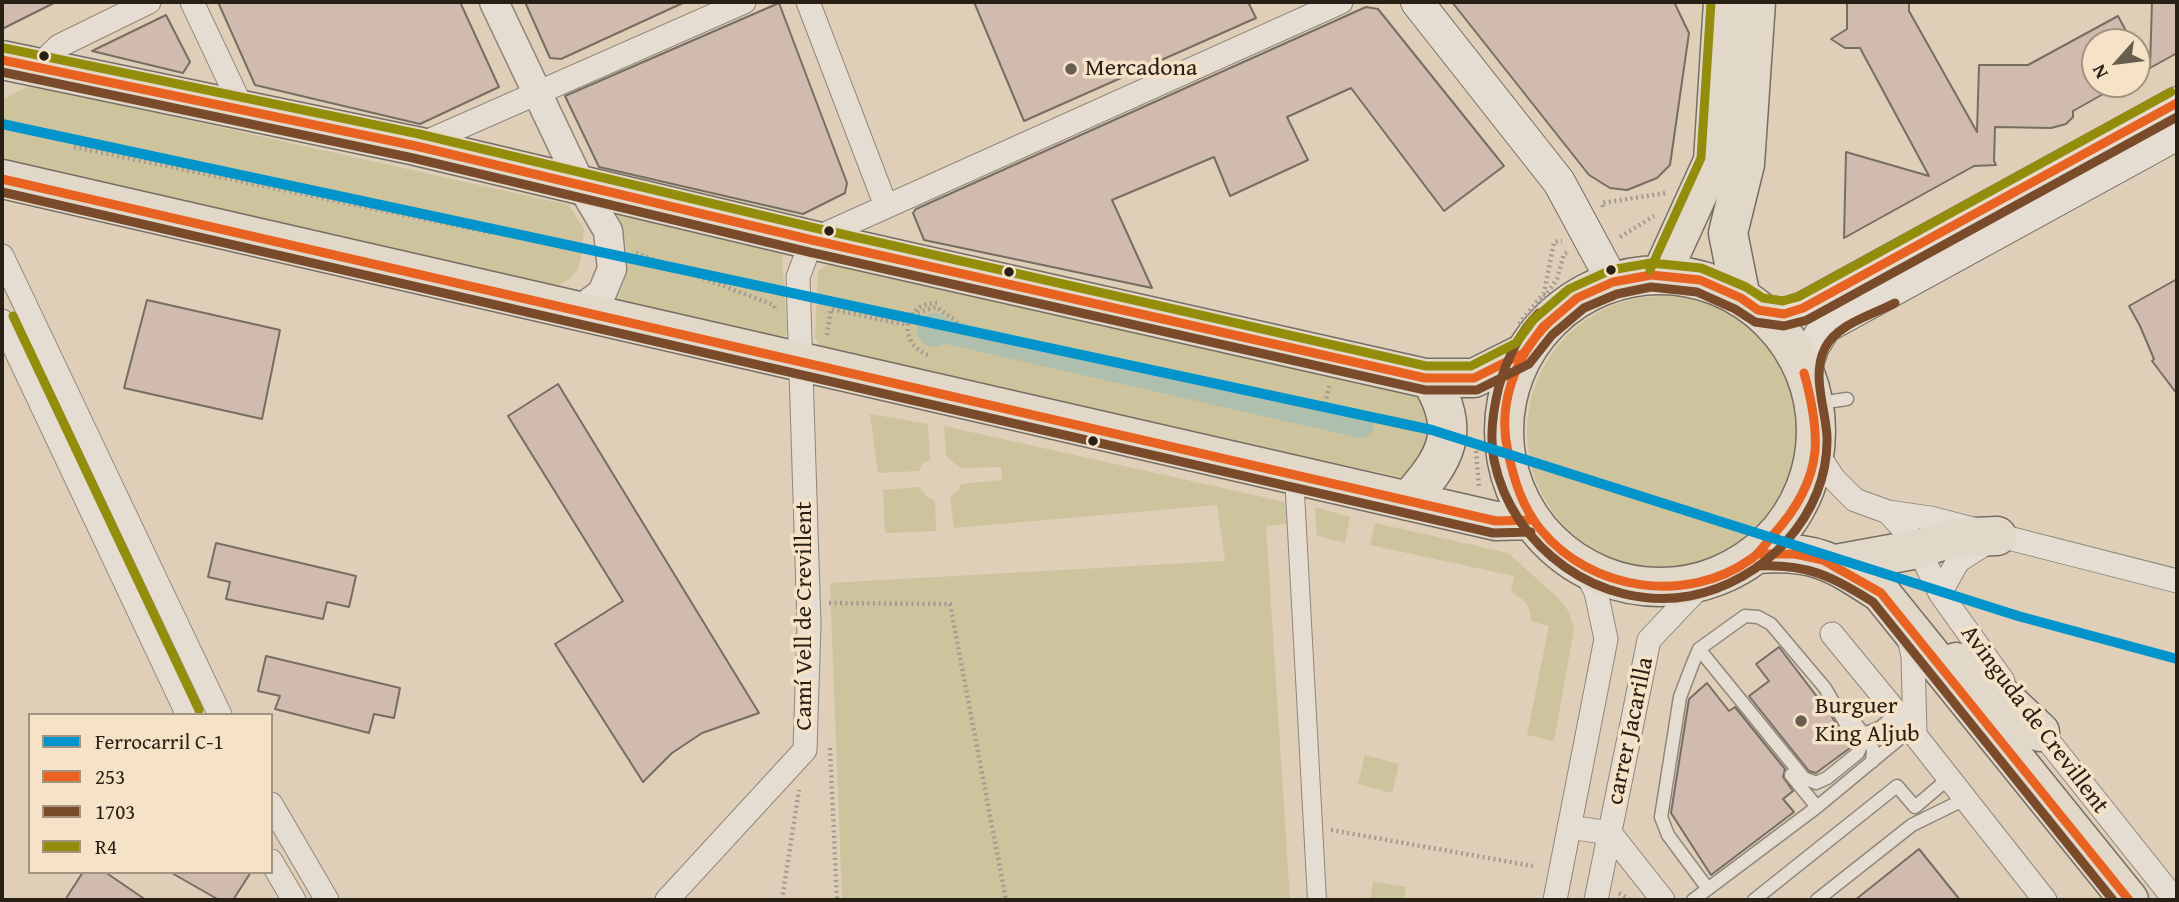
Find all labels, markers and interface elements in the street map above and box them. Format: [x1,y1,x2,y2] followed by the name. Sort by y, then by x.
[2081,28,2151,98] north arrow
[37,49,51,63] unlabelled marker
[1085,55,1197,83] place label: Mercadona
[2084,60,2115,84] text: N
[1063,61,1079,77] marker: Mercadona
[822,224,836,238] unlabelled marker
[1604,263,1618,277] unlabelled marker
[1002,265,1016,279] unlabelled marker
[1086,434,1100,448] unlabelled marker
[791,502,819,730] street label: Camí Vell de Crevillent
[1954,620,2114,820] street label: Avinguda de Crevillent
[1601,655,1661,807] street label: carrer Jacarilla
[1815,693,1920,749] place label: Burguer King Aljub
[28,713,273,874] legend
[1793,713,1809,729] marker: Burguer King Aljub
[95,726,224,757] text: Ferrocarril C-1
[95,761,125,792] text: 253
[95,796,135,827] text: 1703
[95,831,117,862] text: R4

